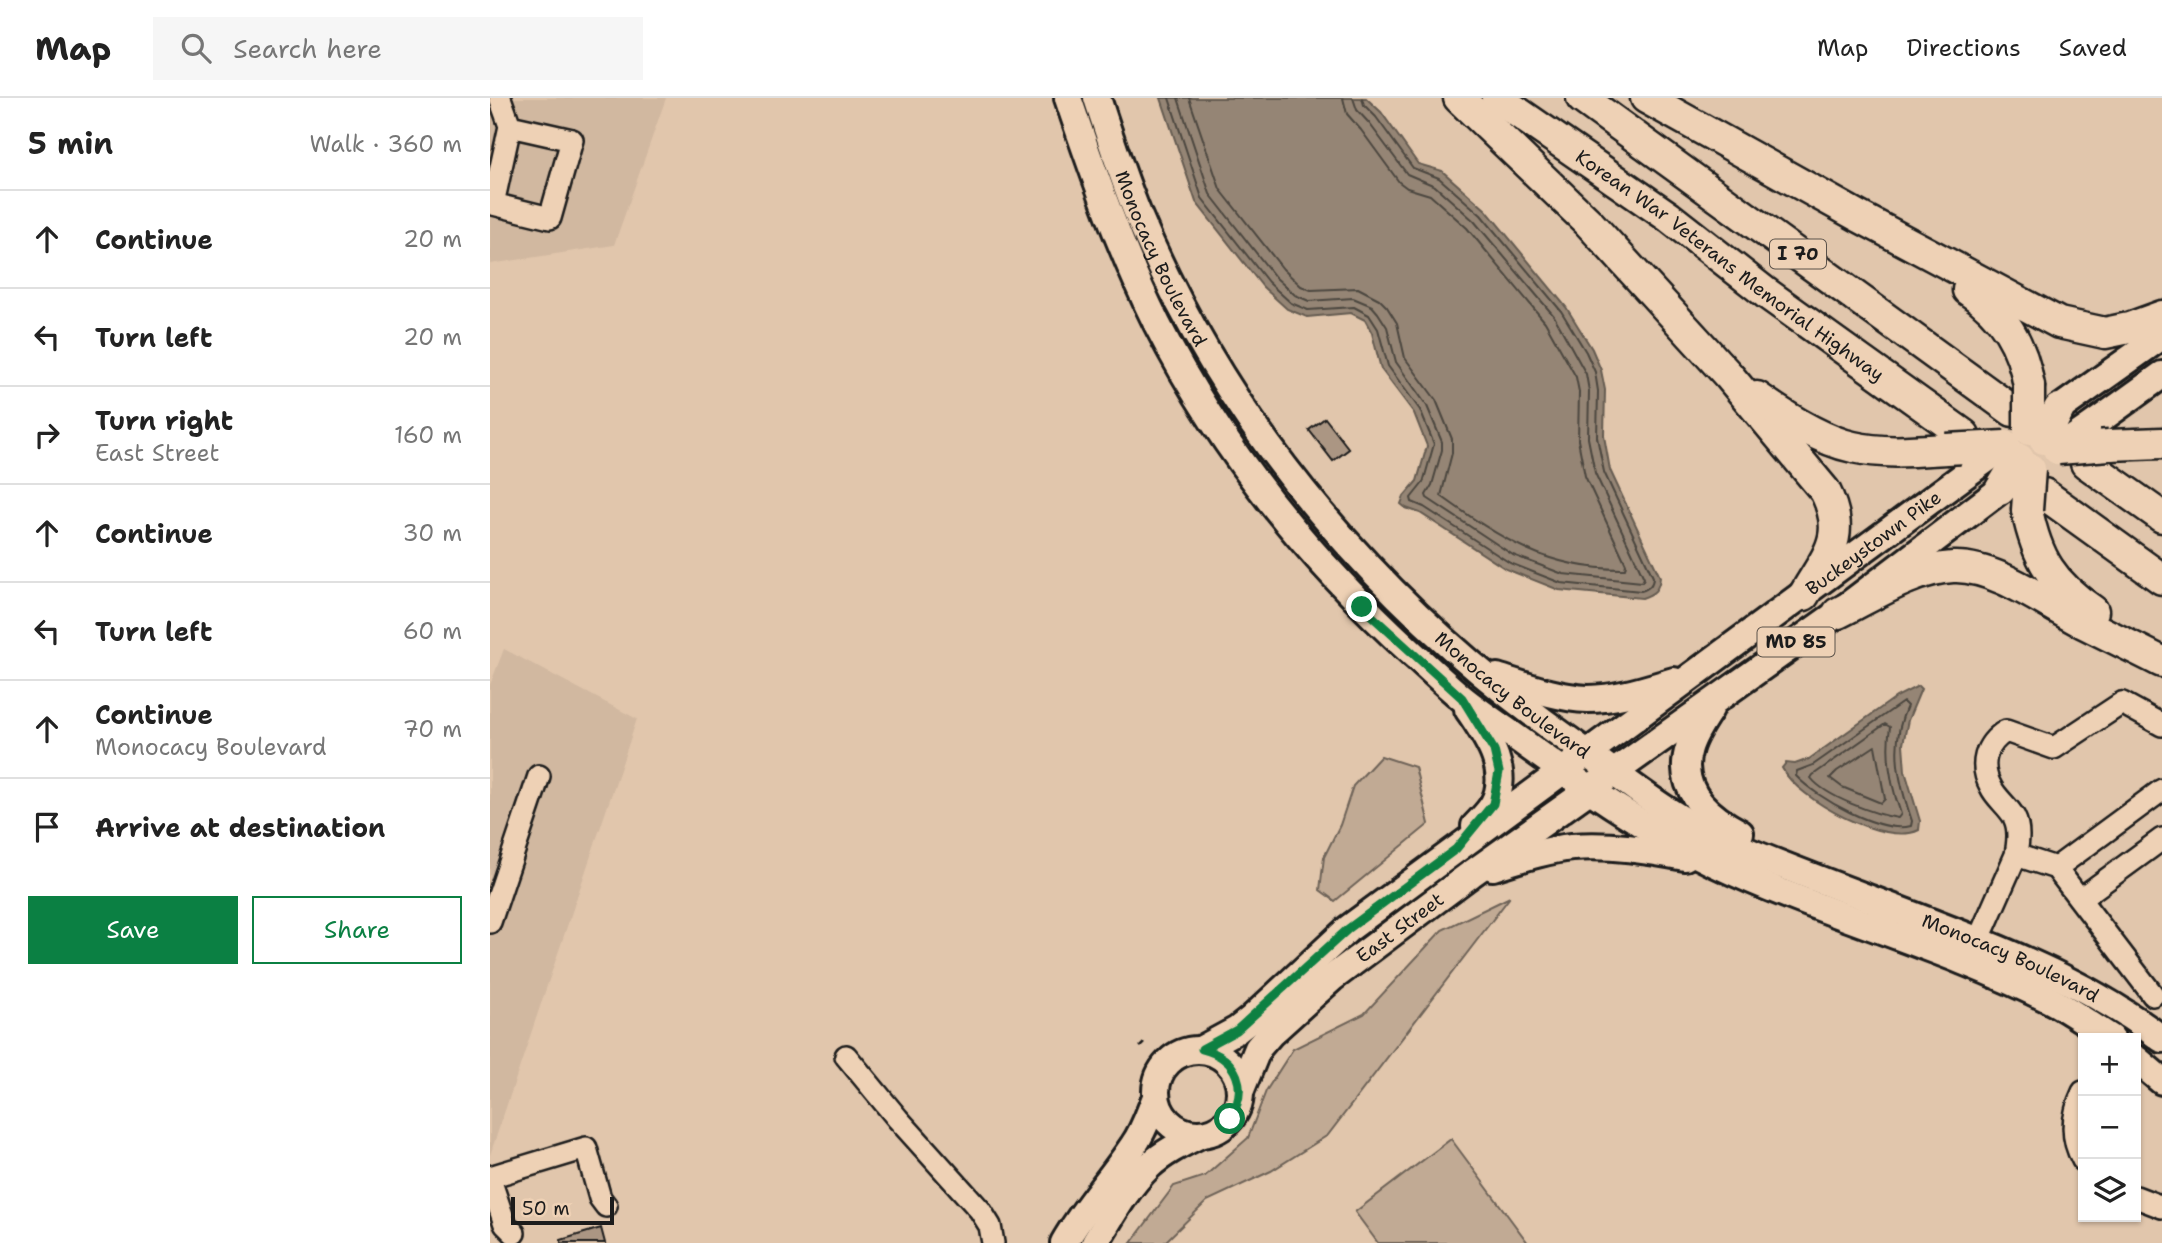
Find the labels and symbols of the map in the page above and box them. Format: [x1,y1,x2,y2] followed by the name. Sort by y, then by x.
[1571,144,1890,387] street label: Korean War Veterans Memorial Highway
[1110,167,1213,351] street label: Monocacy Boulevard
[1770,239,1826,268] road number: I 70
[1800,484,1946,601] street label: Buckeystown Pike
[1346,591,1377,622] route end
[1430,626,1595,764] street label: Monocacy Boulevard
[1758,628,1834,656] road number: MD 85
[1351,887,1448,968] street label: East Street
[1918,907,2104,1008] street label: Monocacy Boulevard
[1214,1103,1245,1134] route start
[511,1194,614,1226] scale bar

